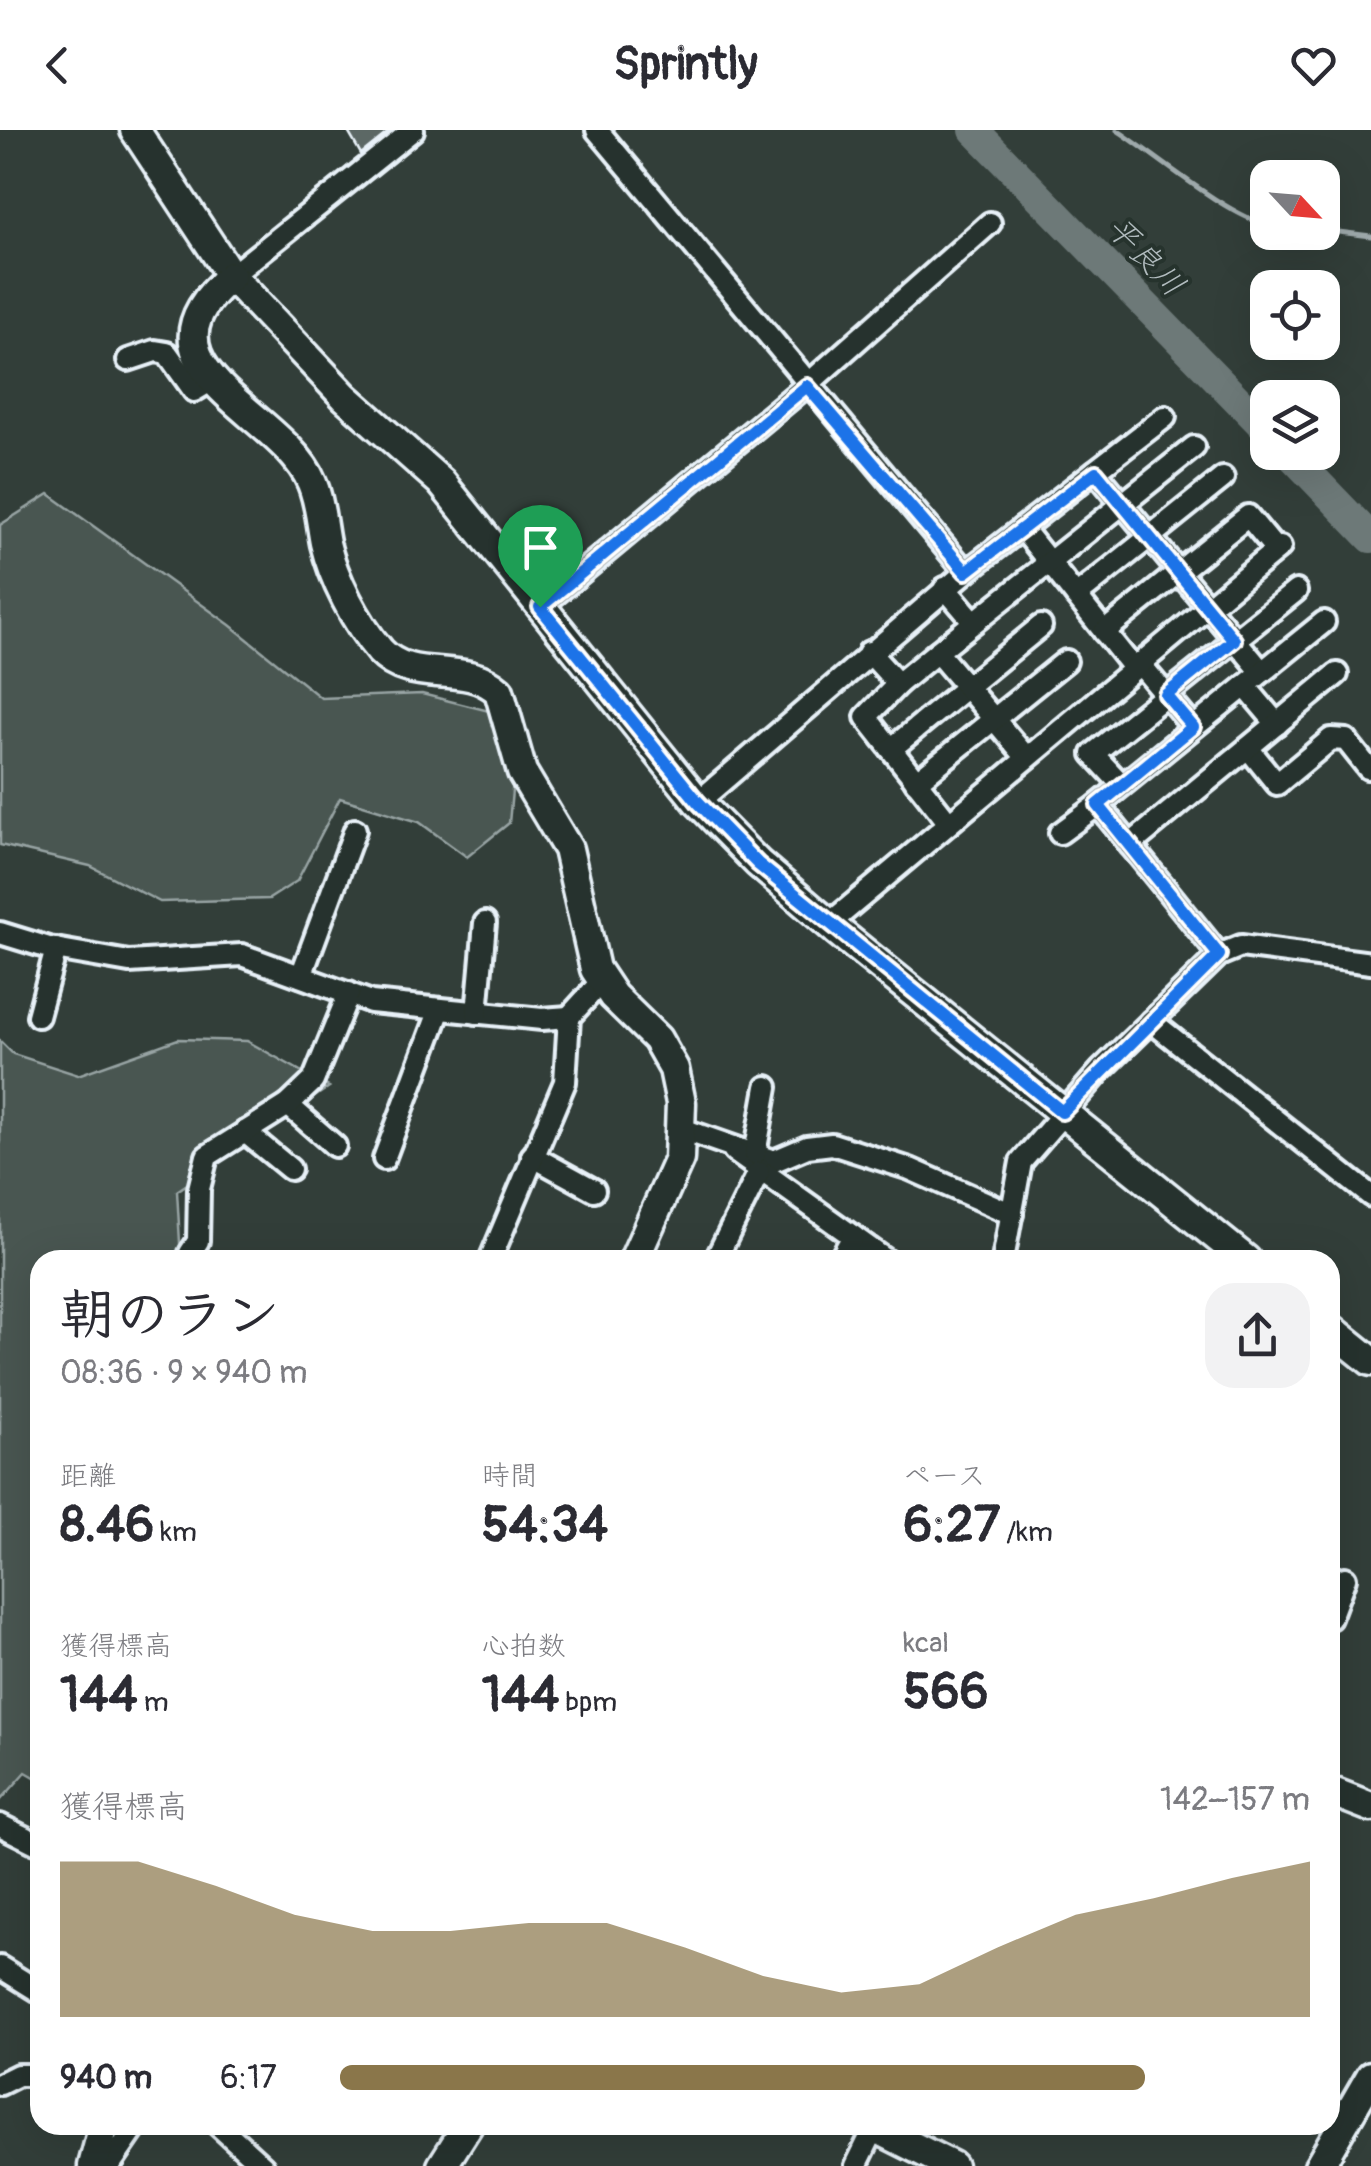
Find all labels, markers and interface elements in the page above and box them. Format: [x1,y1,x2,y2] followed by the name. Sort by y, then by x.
[613,37,758,93] text: Sprintly
[30,38,85,93] icon: back
[1286,38,1341,93] icon: heart
[1250,160,1340,250] north arrow
[1250,160,1340,470] map controls
[1098,208,1193,305] water label: 平良川
[1250,270,1340,360] button: locate
[1250,380,1340,470] button: layers
[498,505,583,608] pin
[513,520,568,575] icon: arrive
[60,1281,280,1350] text: 朝のラン
[1205,1283,1310,1388] button: share
[60,1353,307,1393] text: 08:36 · 9 × 940 m
[60,1459,116,1494] text: 距離
[482,1459,538,1494] text: 時間
[903,1459,986,1494] text: ペース
[60,1494,154,1557] text: 8.46
[482,1494,608,1557] text: 54:34
[903,1494,1000,1557] text: 6:27
[154,1515,197,1550] text: km
[1000,1515,1053,1550] text: /km
[903,1626,949,1661] text: kcal
[60,1629,172,1664] text: 獲得標高
[482,1629,566,1664] text: 心拍数
[903,1661,989,1724] text: 566
[60,1664,138,1727] text: 144
[482,1664,559,1727] text: 144
[138,1685,169,1720] text: m
[559,1685,617,1720] text: bpm
[1160,1780,1310,1820] text: 142–157 m
[60,1787,188,1827] text: 獲得標高
[60,2058,152,2098] text: 940 m
[220,2058,277,2098] text: 6:17

